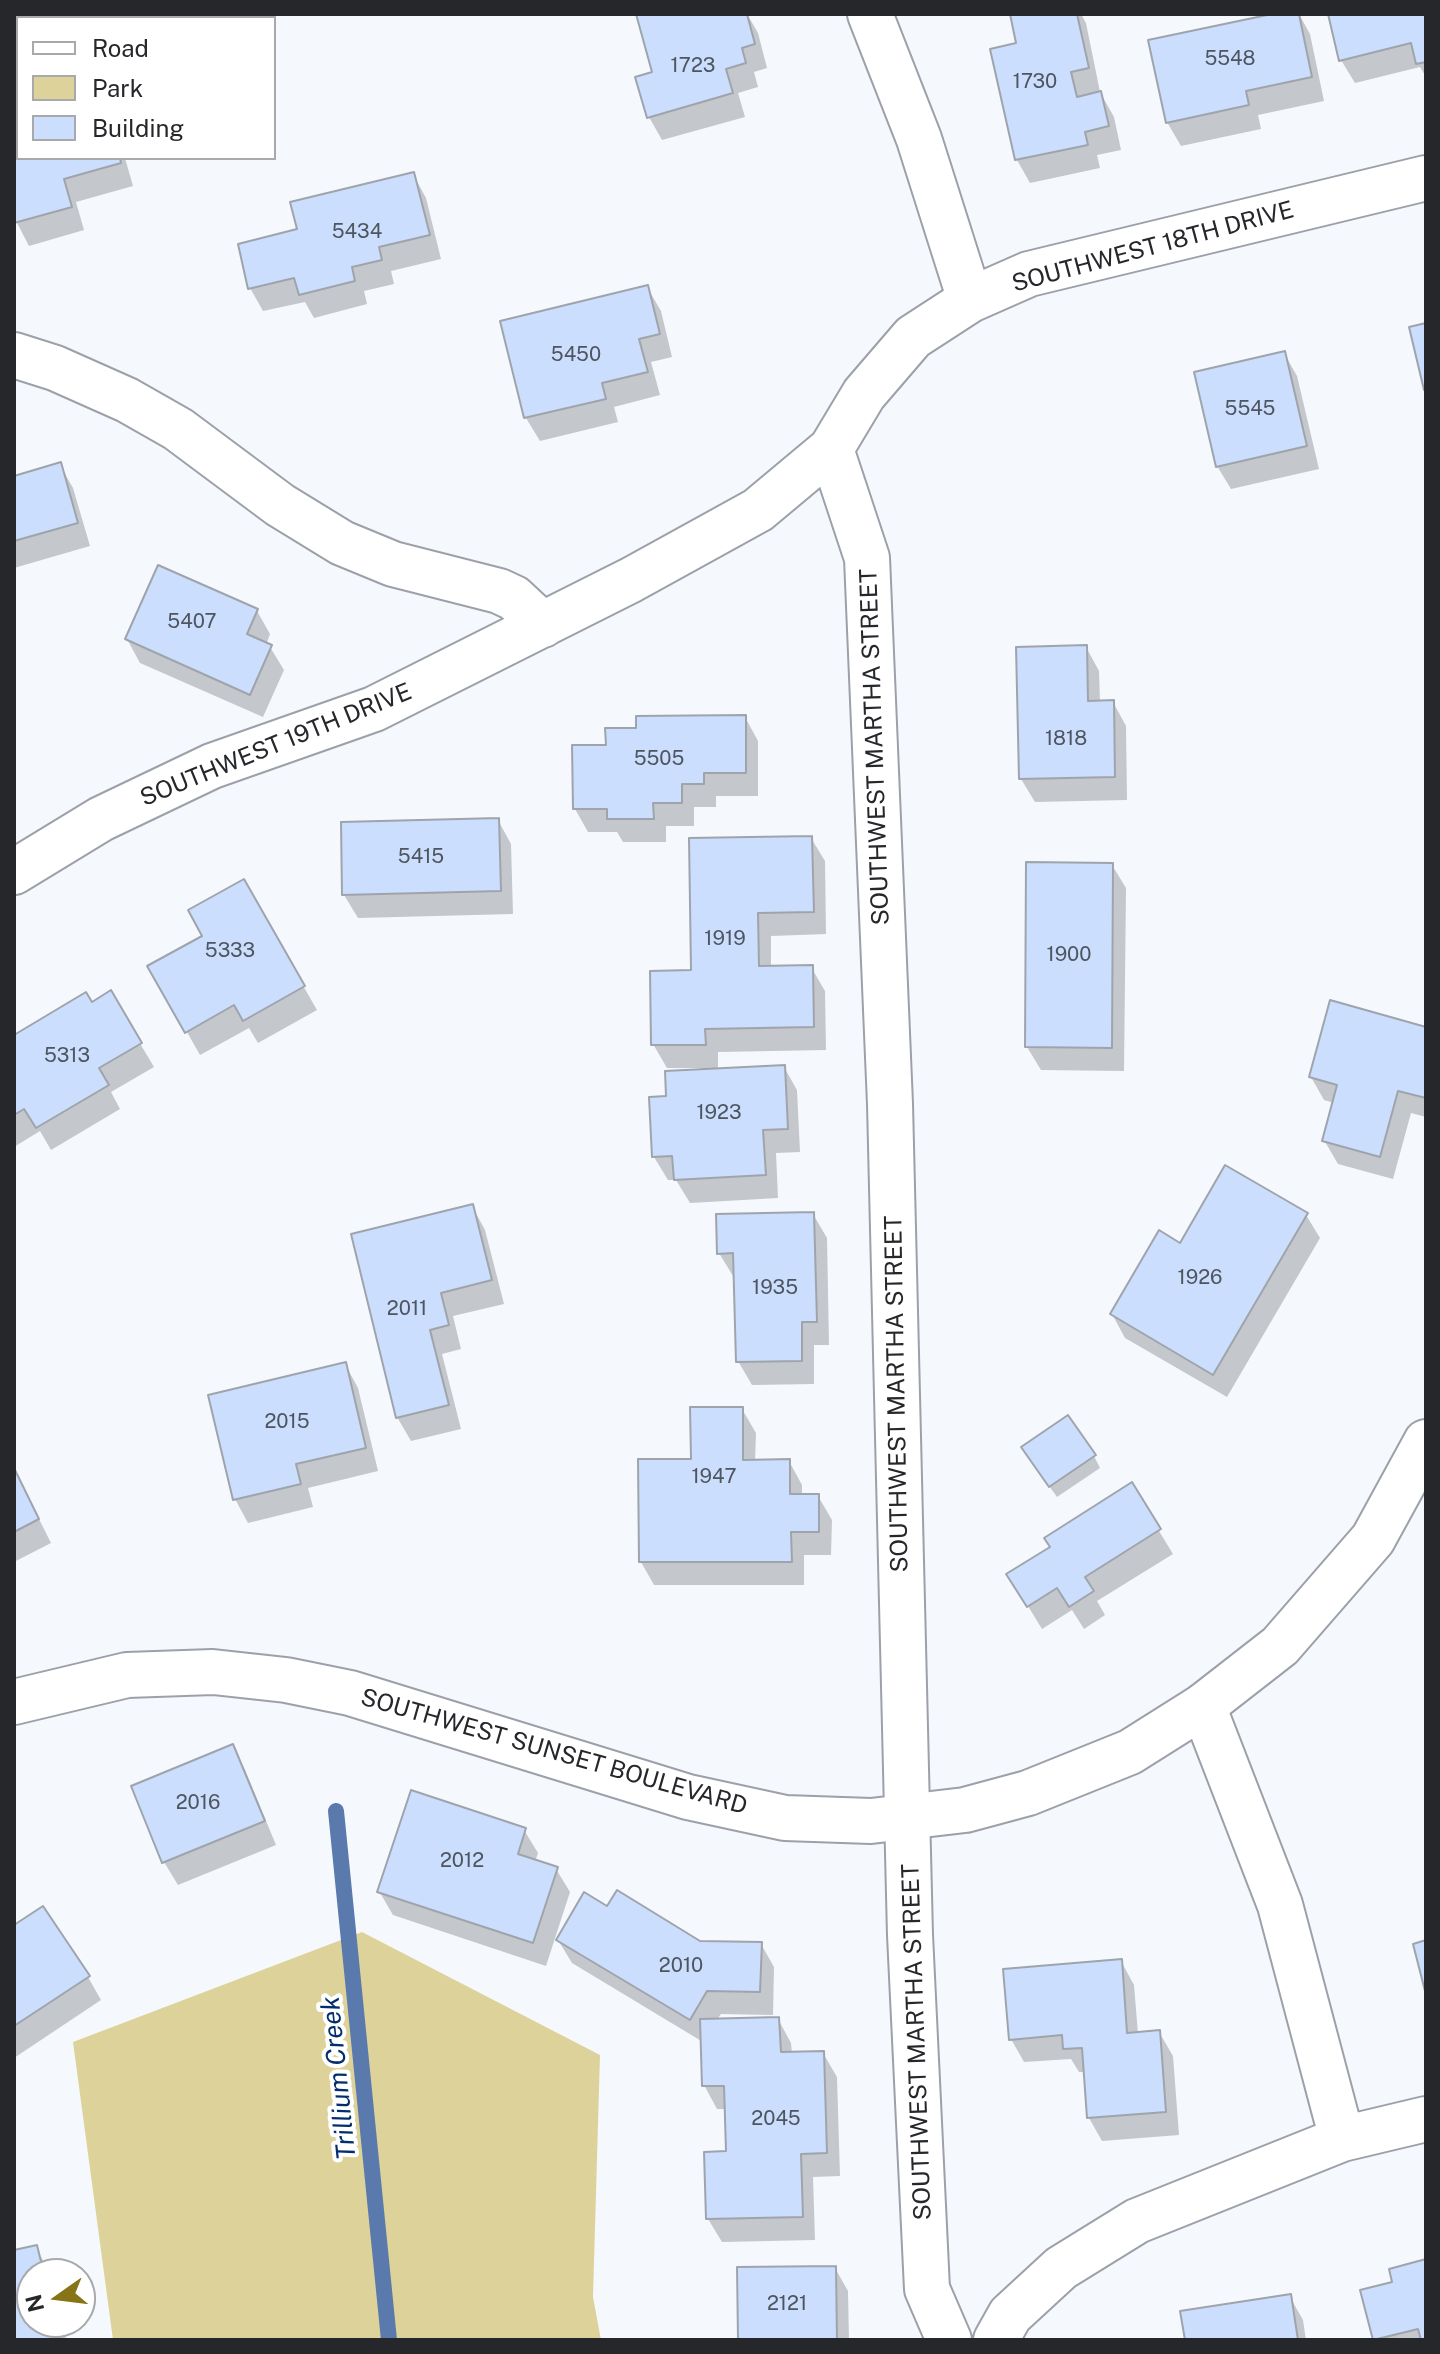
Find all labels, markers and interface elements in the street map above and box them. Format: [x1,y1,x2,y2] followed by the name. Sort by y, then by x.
[16,16,276,160] legend
[92,34,149,62] text: Road
[1204,47,1256,71] house number: 5548
[671,54,715,78] house number: 1723
[1013,70,1057,94] house number: 1730
[92,74,143,102] text: Park
[92,114,184,142] text: Building
[1009,195,1297,299] street label: SOUTHWEST 18TH DRIVE
[332,220,382,244] house number: 5434
[551,343,601,367] house number: 5450
[1225,397,1275,421] house number: 5545
[854,568,896,926] street label: SOUTHWEST MARTHA STREET
[167,610,217,634] house number: 5407
[136,677,416,813] street label: SOUTHWEST 19TH DRIVE
[1045,727,1087,751] house number: 1818
[634,747,684,771] house number: 5505
[398,845,444,869] house number: 5415
[704,927,746,951] house number: 1919
[205,939,255,963] house number: 5333
[1047,943,1091,967] house number: 1900
[44,1044,90,1068] house number: 5313
[696,1101,742,1125] house number: 1923
[879,1215,915,1573] street label: SOUTHWEST MARTHA STREET
[1178,1266,1222,1290] house number: 1926
[752,1276,798,1300] house number: 1935
[387,1297,427,1321] house number: 2011
[264,1410,310,1434] house number: 2015
[691,1465,737,1489] house number: 1947
[357,1683,751,1821] street label: SOUTHWEST SUNSET BOULEVARD
[176,1791,220,1815] house number: 2016
[440,1849,484,1873] house number: 2012
[896,1863,938,2221] street label: SOUTHWEST MARTHA STREET
[659,1954,703,1978] house number: 2010
[315,1995,363,2161] water label: Trillium Creek
[751,2107,801,2131] house number: 2045
[16,2258,96,2338] north arrow
[20,2292,49,2315] text: N
[767,2292,807,2316] house number: 2121

